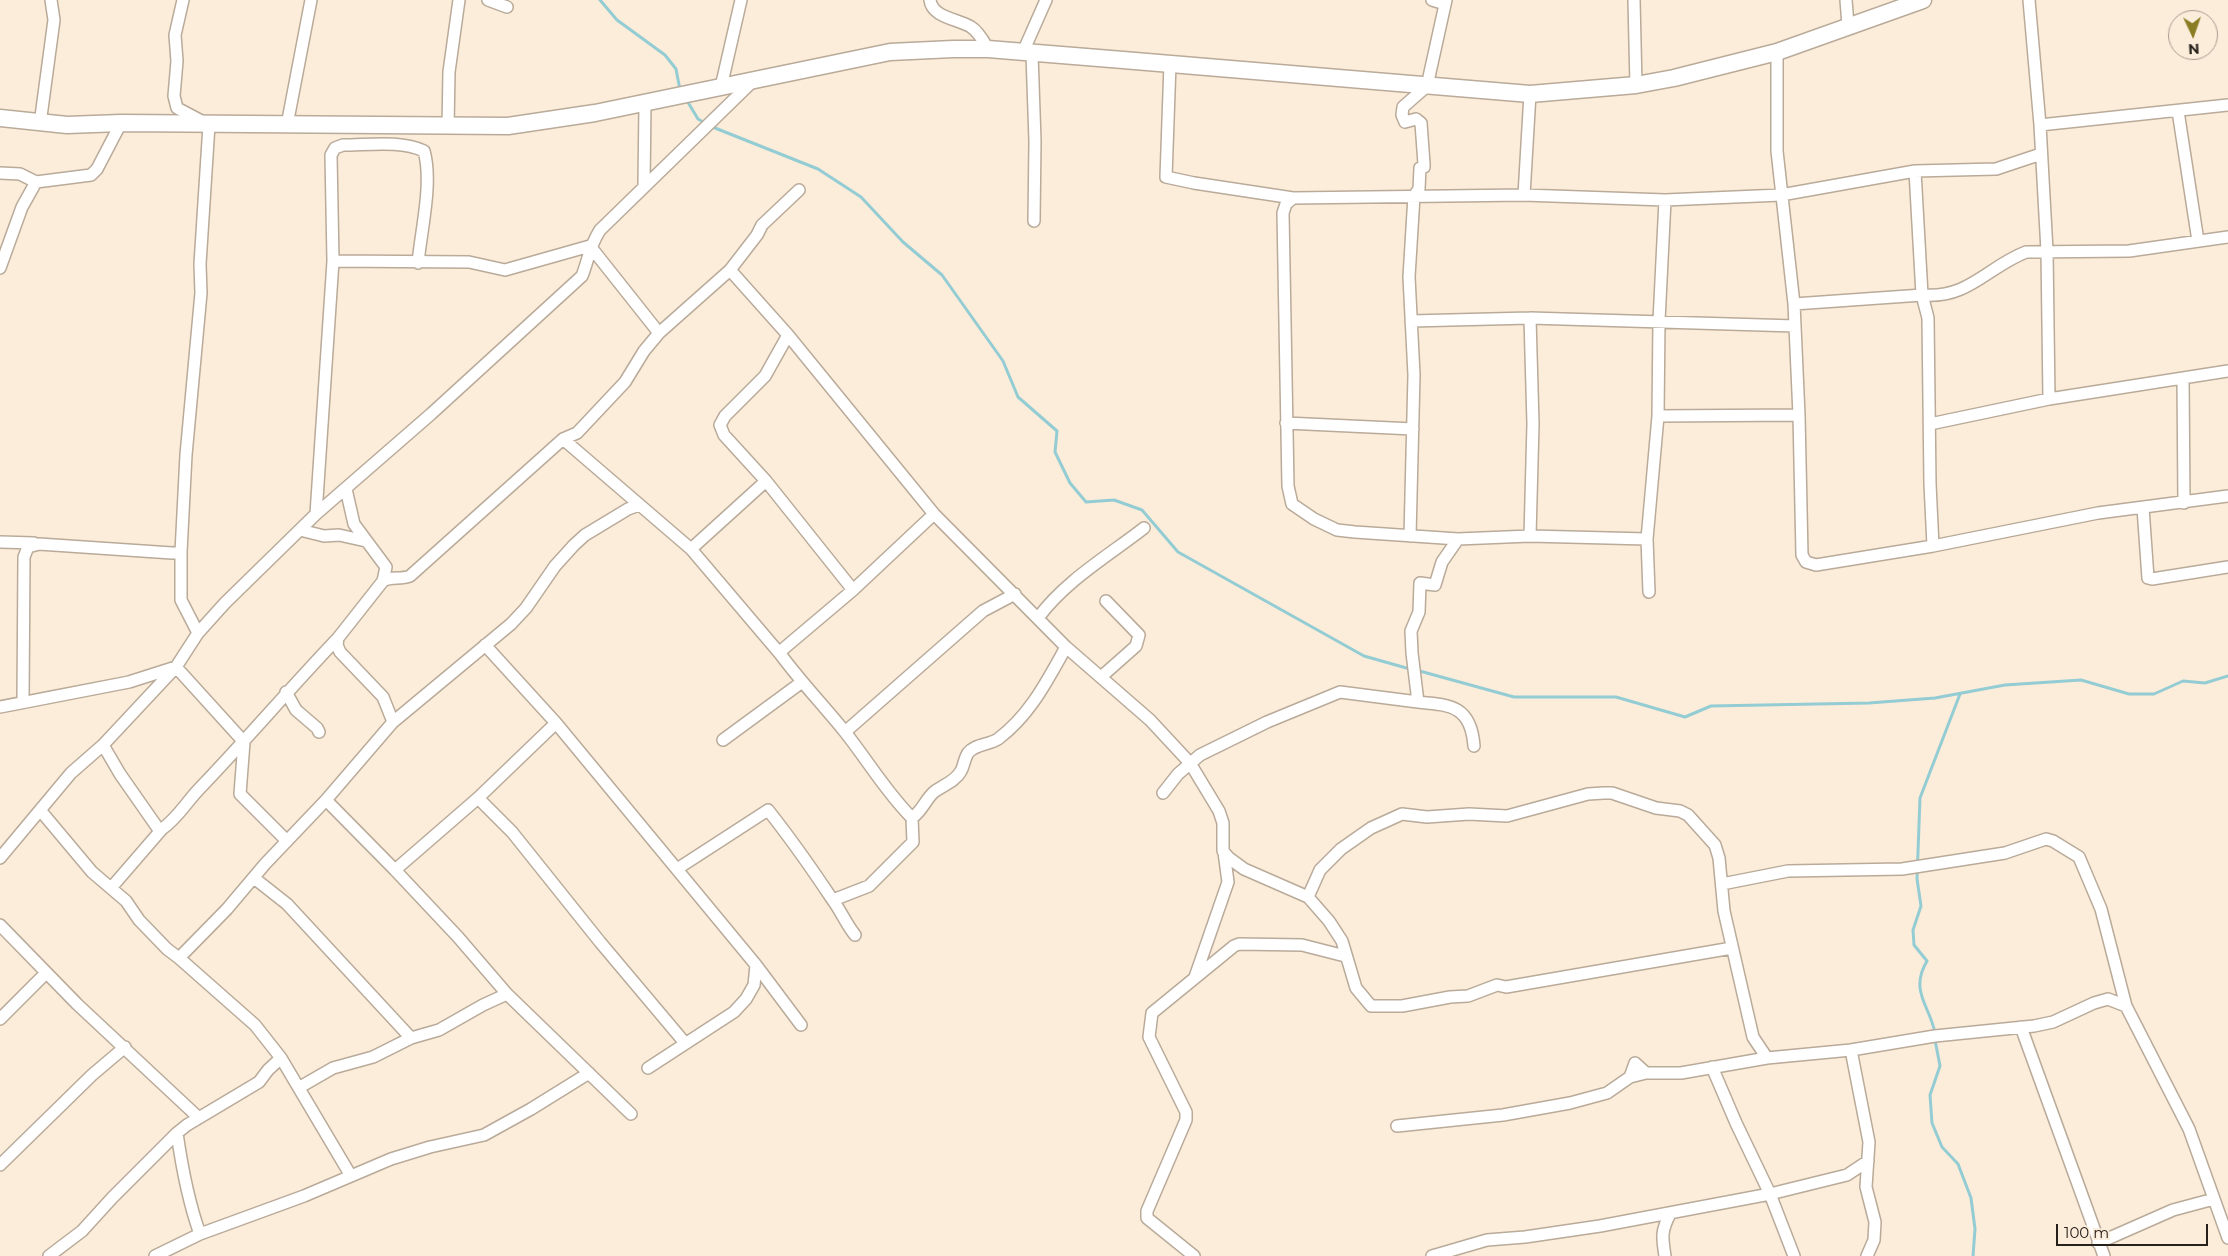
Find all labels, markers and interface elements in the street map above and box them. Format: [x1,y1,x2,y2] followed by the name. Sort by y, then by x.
[2168,10,2218,60] north arrow
[2188,40,2200,58] text: N
[2058,1214,2210,1246] scale bar
[2064,1223,2109,1242] text: 100 m

